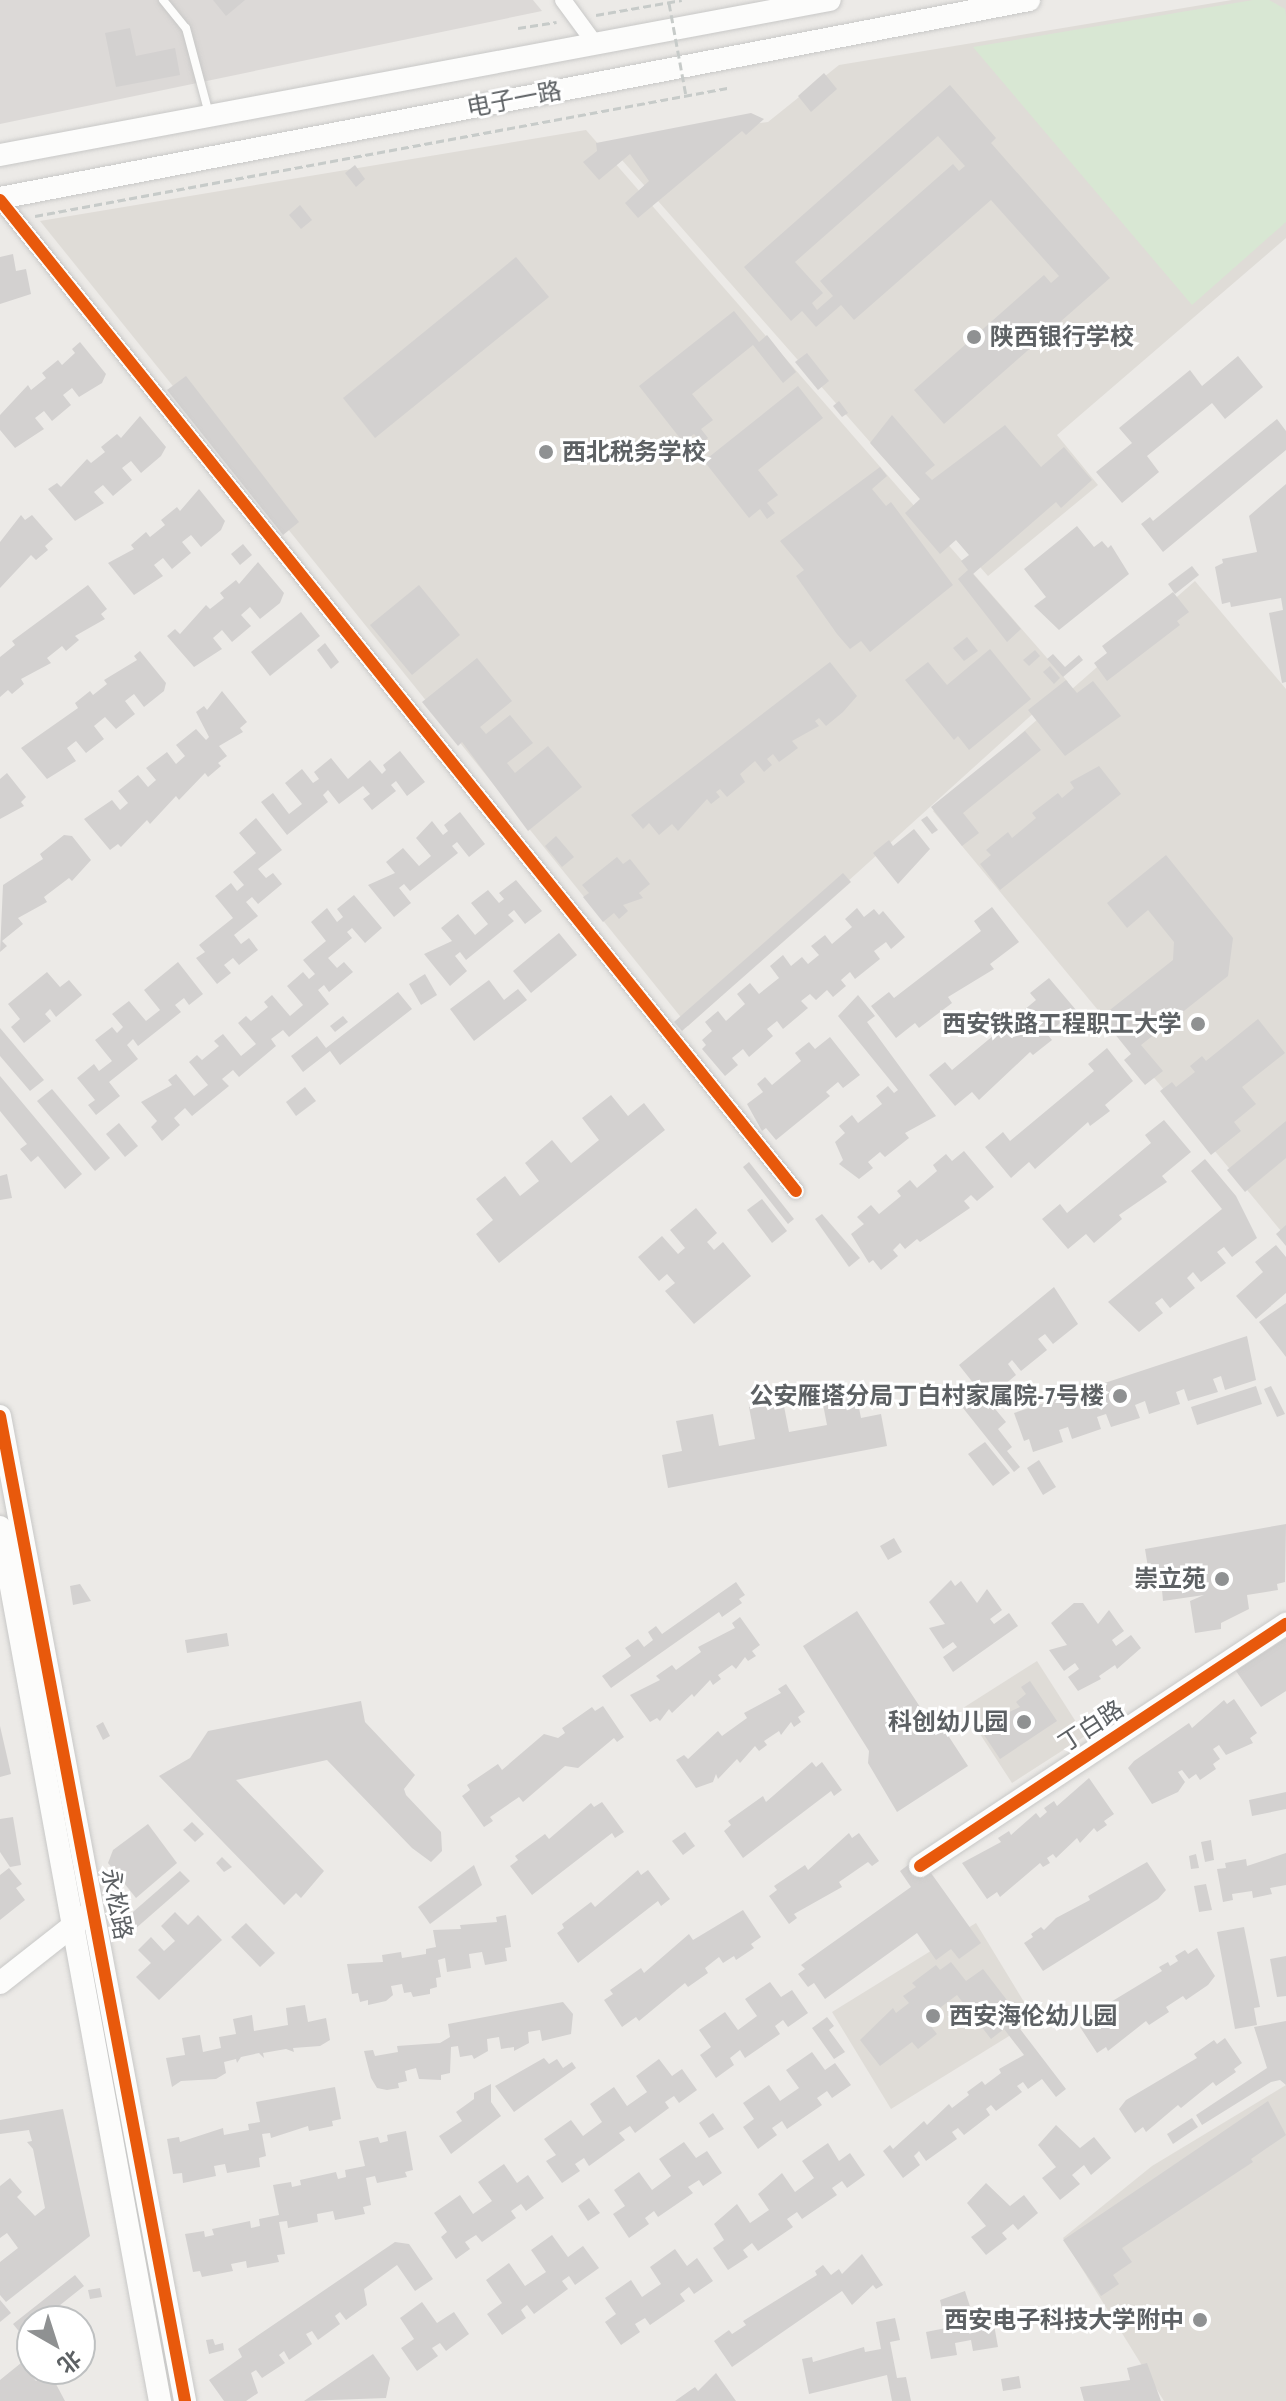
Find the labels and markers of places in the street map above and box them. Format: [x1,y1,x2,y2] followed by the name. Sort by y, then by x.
[990,323,1134,351] place label: 陕西银行学校
[965,328,983,346] marker: 陕西银行学校
[562,438,706,466] place label: 西北税务学校
[537,443,555,461] marker: 西北税务学校
[942,1010,1182,1038] place label: 西安铁路工程职工大学
[1189,1015,1207,1033] marker: 西安铁路工程职工大学
[749,1382,1104,1410] place label: 公安雁塔分局丁白村家属院-7号楼
[1111,1387,1129,1405] marker: 公安雁塔分局丁白村家属院-7号楼
[1134,1565,1206,1593] place label: 崇立苑
[1213,1570,1231,1588] marker: 崇立苑
[888,1708,1008,1736] place label: 科创幼儿园
[1015,1713,1033,1731] marker: 科创幼儿园
[949,2002,1117,2030] place label: 西安海伦幼儿园
[924,2007,942,2025] marker: 西安海伦幼儿园
[944,2306,1184,2334] place label: 西安电子科技大学附中
[1191,2311,1209,2329] marker: 西安电子科技大学附中

